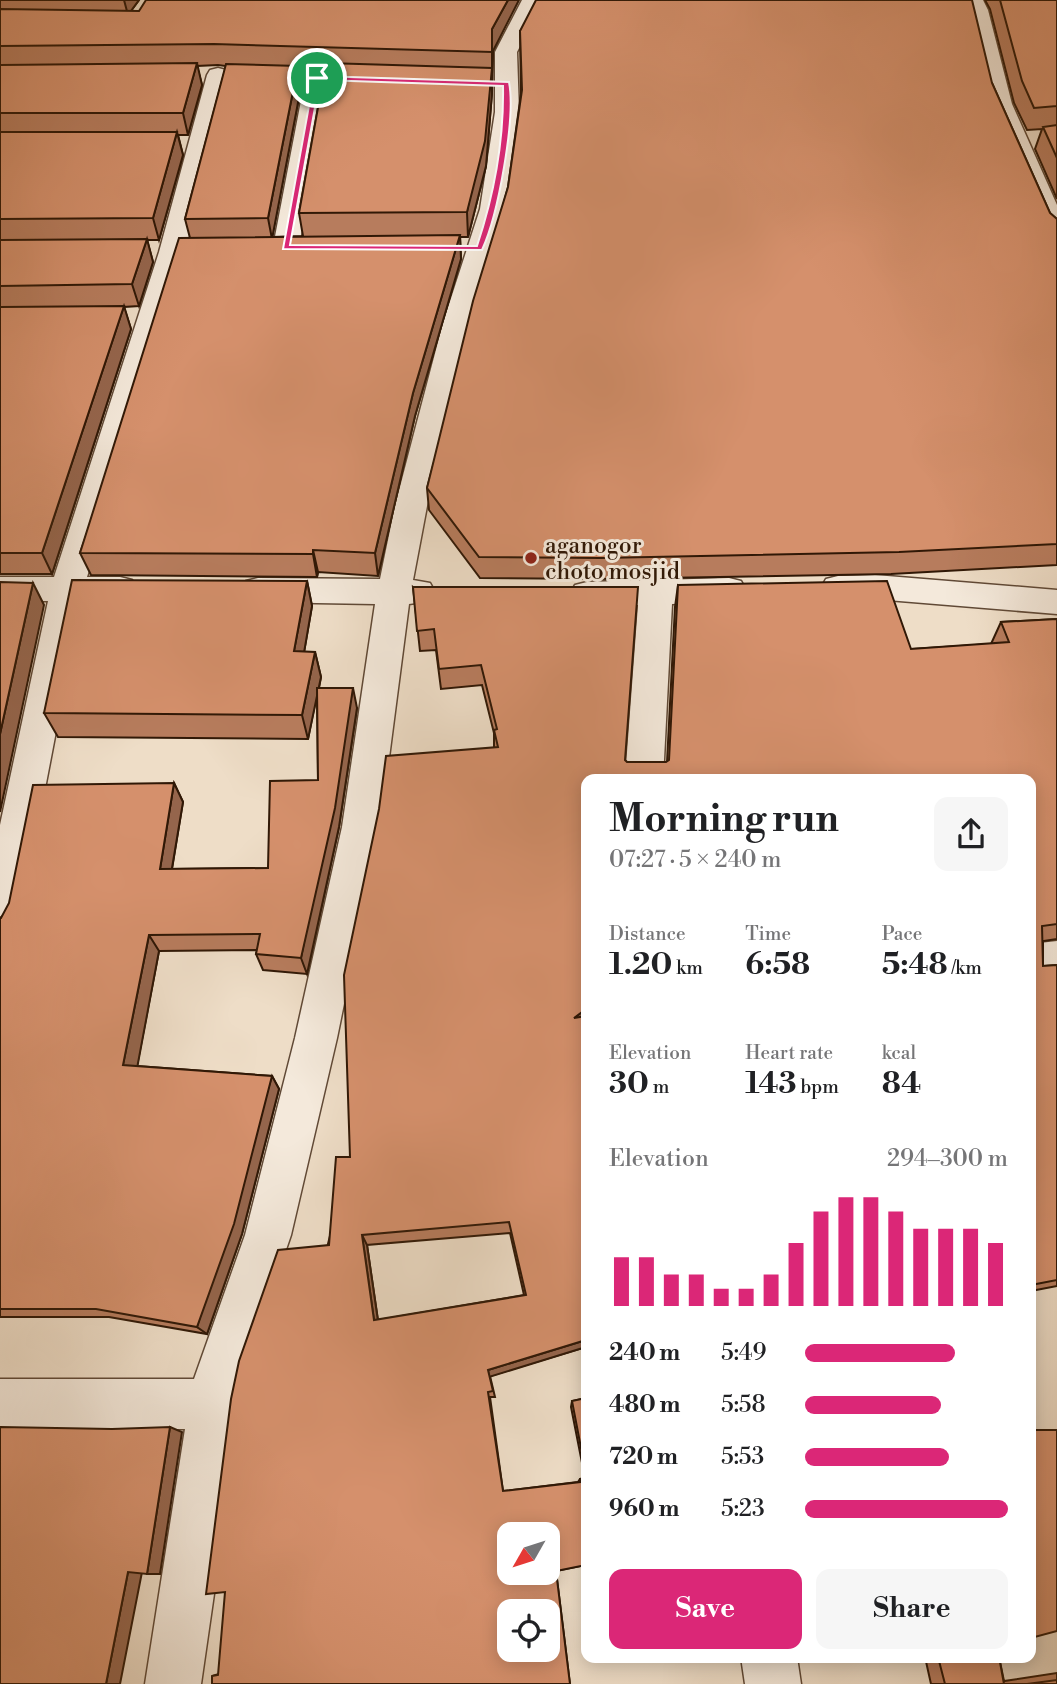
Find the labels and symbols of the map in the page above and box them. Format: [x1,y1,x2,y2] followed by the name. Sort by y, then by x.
[287,48,347,108] pin
[545,532,680,586] place label: aganogor choto mosjid
[523,550,539,566] marker: aganogor choto mosjid
[497,1522,560,1586] north arrow

